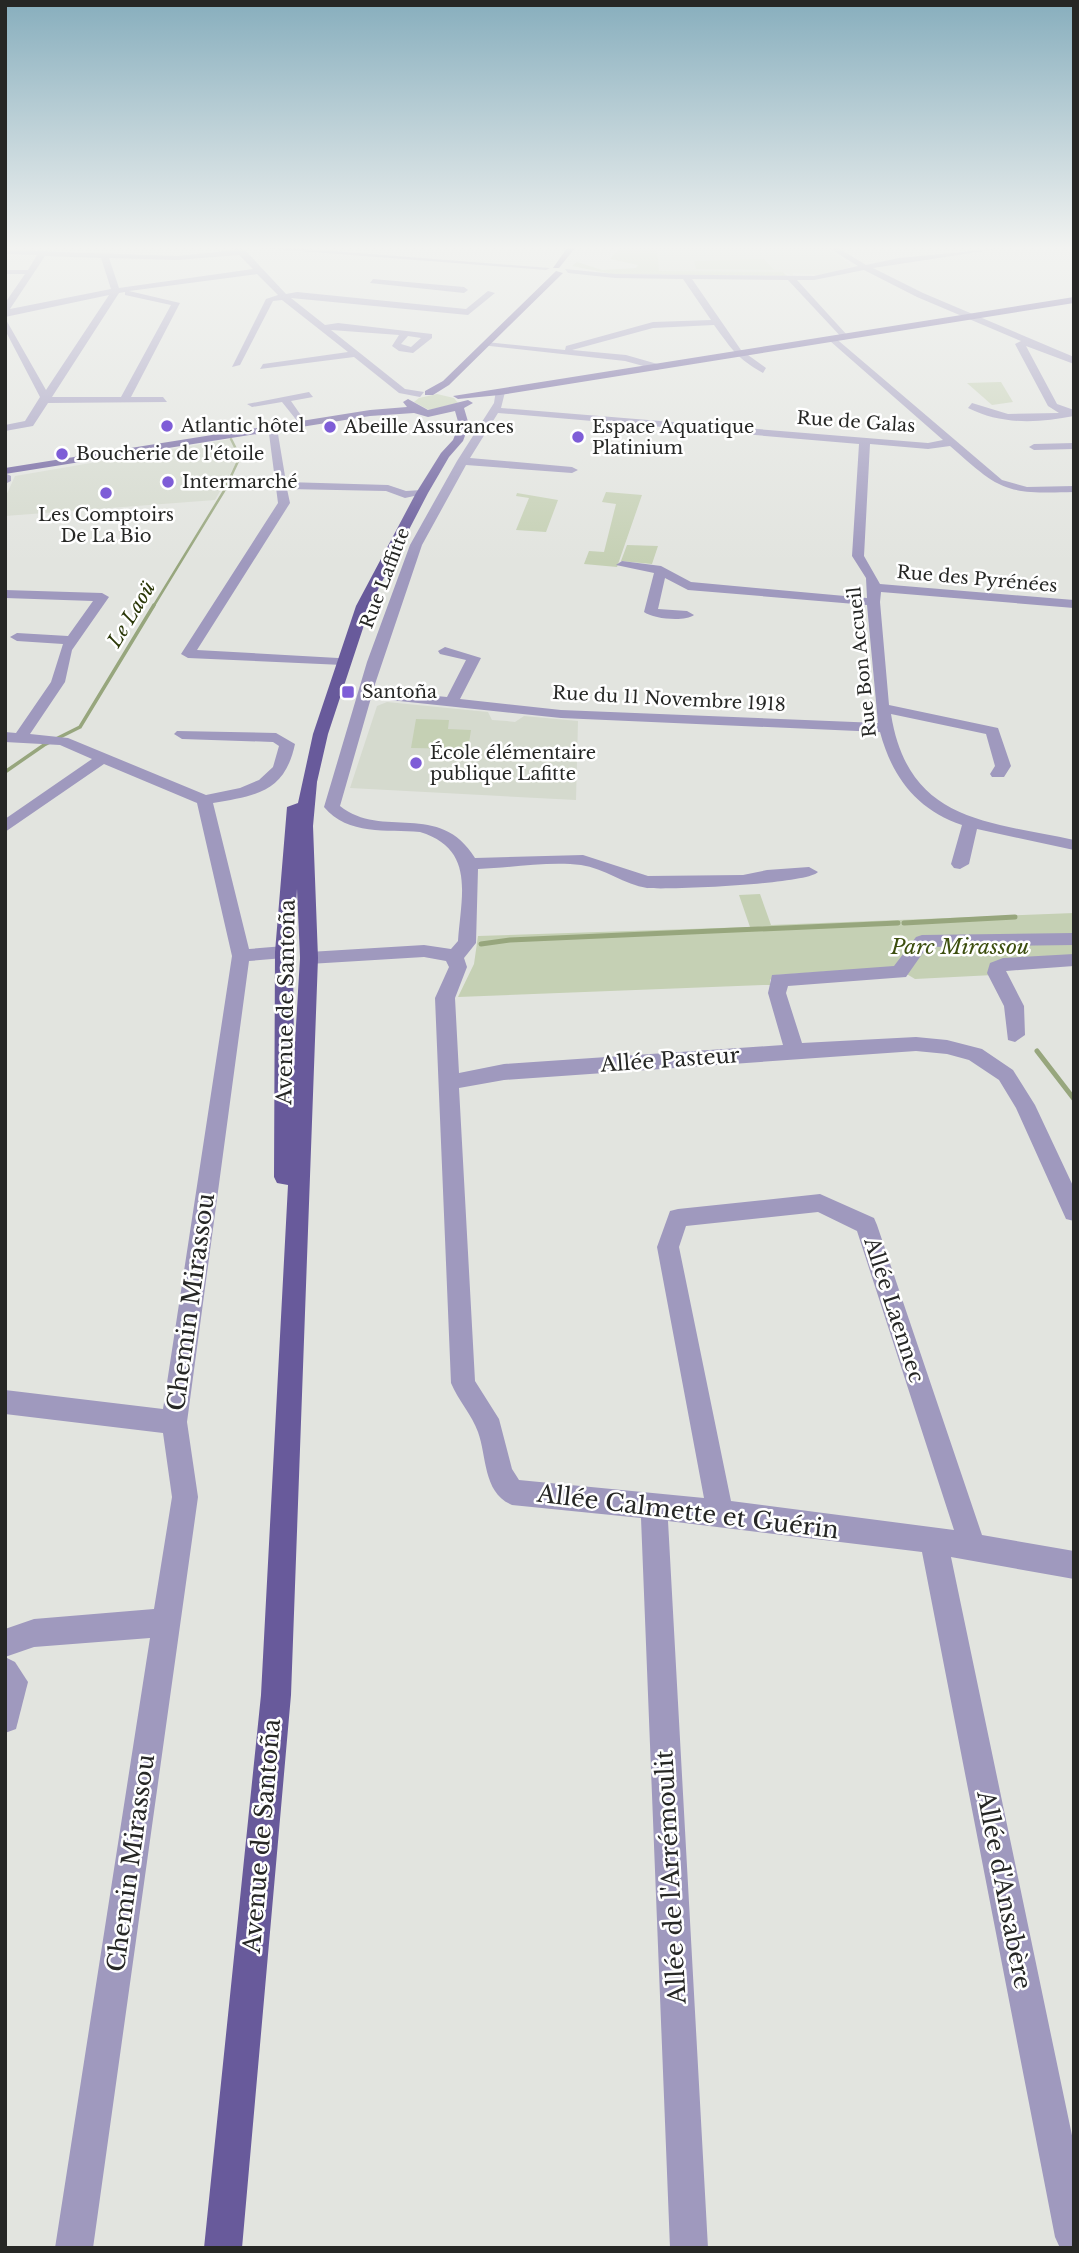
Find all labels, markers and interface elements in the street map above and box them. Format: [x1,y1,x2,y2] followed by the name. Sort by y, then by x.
[796,407,916,437] street label: Rue de Galas
[180,415,305,437] place label: Atlantic hôtel
[343,416,514,438] place label: Abeille Assurances
[592,416,754,459] place label: Espace Aquatique Platinium
[159,418,175,434] marker: Atlantic hôtel
[322,419,338,435] marker: Abeille Assurances
[570,429,586,445] marker: Espace Aquatique Platinium
[76,443,264,465] place label: Boucherie de l'étoile
[54,446,70,462] marker: Boucherie de l'étoile
[182,471,298,493] place label: Intermarché
[160,474,176,490] marker: Intermarché
[98,485,114,501] marker: Les Comptoirs De La Bio
[38,504,174,547] place label: Les Comptoirs De La Bio
[356,524,414,632] street label: Rue Laffitte
[896,561,1058,597] street label: Rue des Pyrénées
[102,577,160,652] water label: Le Laoü
[843,585,881,738] street label: Rue Bon Accueil
[362,681,437,703] place label: Santoña
[552,682,786,716] street label: Rue du 11 Novembre 1918
[340,684,356,700] marker: Santoña
[430,741,596,785] place label: École élémentaire publique Lafitte
[408,755,424,771] marker: École élémentaire publique Lafitte
[271,899,301,1106] street label: Avenue de Santoña
[890,934,1029,960] park label: Parc Mirassou
[599,1042,740,1078] street label: Allée Pasteur
[161,1191,220,1413] street label: Chemin Mirassou
[858,1233,930,1386] street label: Allée Laennec
[535,1478,841,1544] street label: Allée Calmette et Guérin
[237,1717,286,1955] street label: Avenue de Santoña
[649,1749,692,2006] street label: Allée de l'Arrémoulit
[101,1752,160,1974] street label: Chemin Mirassou
[971,1787,1038,1992] street label: Allée d'Ansabère

